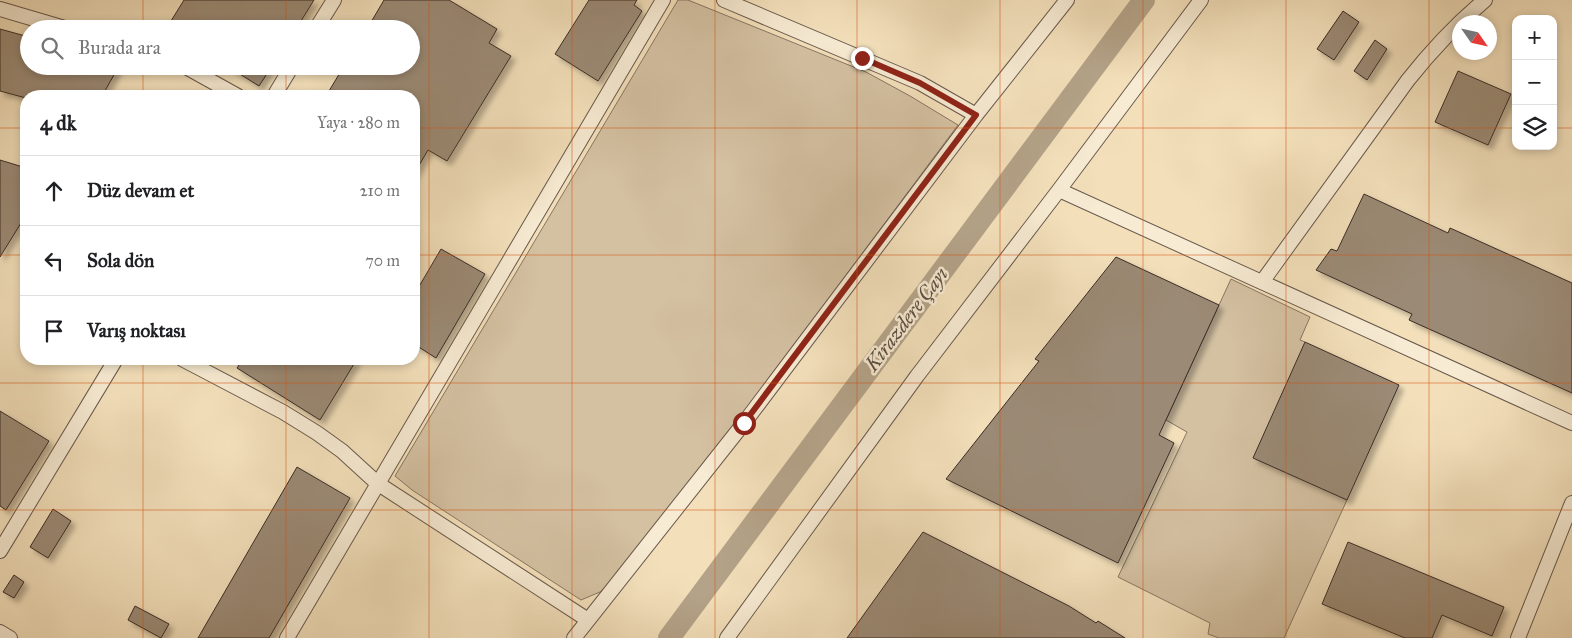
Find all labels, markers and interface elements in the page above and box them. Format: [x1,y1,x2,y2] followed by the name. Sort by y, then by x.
[1452,15,1497,60] north arrow
[1512,15,1557,150] map controls
[1512,15,1557,60] button: +
[20,20,420,75] search box
[38,34,66,62] icon: search
[78,36,161,59] text: Burada ara
[851,47,874,70] route end
[1512,60,1557,105] button: −
[1512,105,1557,150] button: layers
[40,110,77,136] text: 4 dk
[317,113,400,132] text: Yaya · 280 m
[40,177,68,205] icon: ahead
[87,179,194,202] text: Düz devam et
[360,181,400,200] text: 210 m
[40,247,68,275] icon: left
[87,249,154,272] text: Sola dön
[365,251,400,270] text: 70 m
[859,262,953,376] water label: Kirazdere Çayı
[40,317,68,345] icon: arrive
[87,319,186,342] text: Varış noktası
[733,412,756,435] route start

